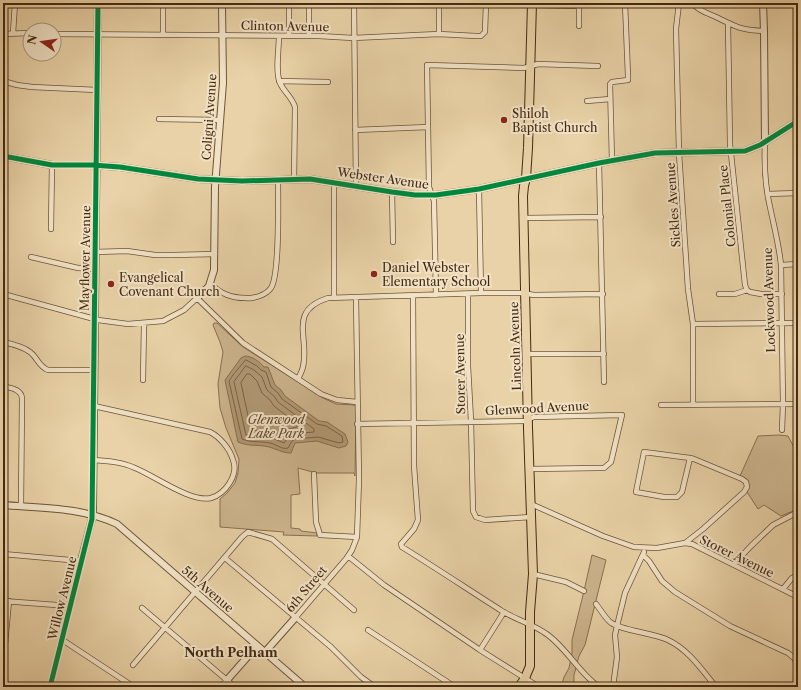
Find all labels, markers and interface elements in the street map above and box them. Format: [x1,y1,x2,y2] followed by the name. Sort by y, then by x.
[241,18,330,34] street label: Clinton Avenue
[22,22,62,62] north arrow
[24,33,40,46] text: N
[198,73,220,161] street label: Coligni Avenue
[512,106,598,135] place label: Shiloh Baptist Church
[499,115,509,125] marker: Shiloh Baptist Church
[663,162,683,248] street label: Sickles Avenue
[335,164,430,192] street label: Webster Avenue
[715,164,739,248] street label: Colonial Place
[77,205,93,311] street label: Mayflower Avenue
[760,247,778,353] street label: Lockwood Avenue
[382,260,491,289] place label: Daniel Webster Elementary School
[369,269,379,279] marker: Daniel Webster Elementary School
[119,270,220,299] place label: Evangelical Covenant Church
[106,279,116,289] marker: Evangelical Covenant Church
[506,301,524,391] street label: Lincoln Avenue
[452,333,468,414] street label: Storer Avenue
[485,398,590,418] street label: Glenwood Avenue
[247,412,306,441] park label: Glenwood Lake Park
[697,532,777,581] street label: Storer Avenue
[44,554,80,642] street label: Willow Avenue
[179,562,237,616] street label: 5th Avenue
[282,562,330,615] street label: 6th Street
[184,644,278,660] district label: North Pelham

